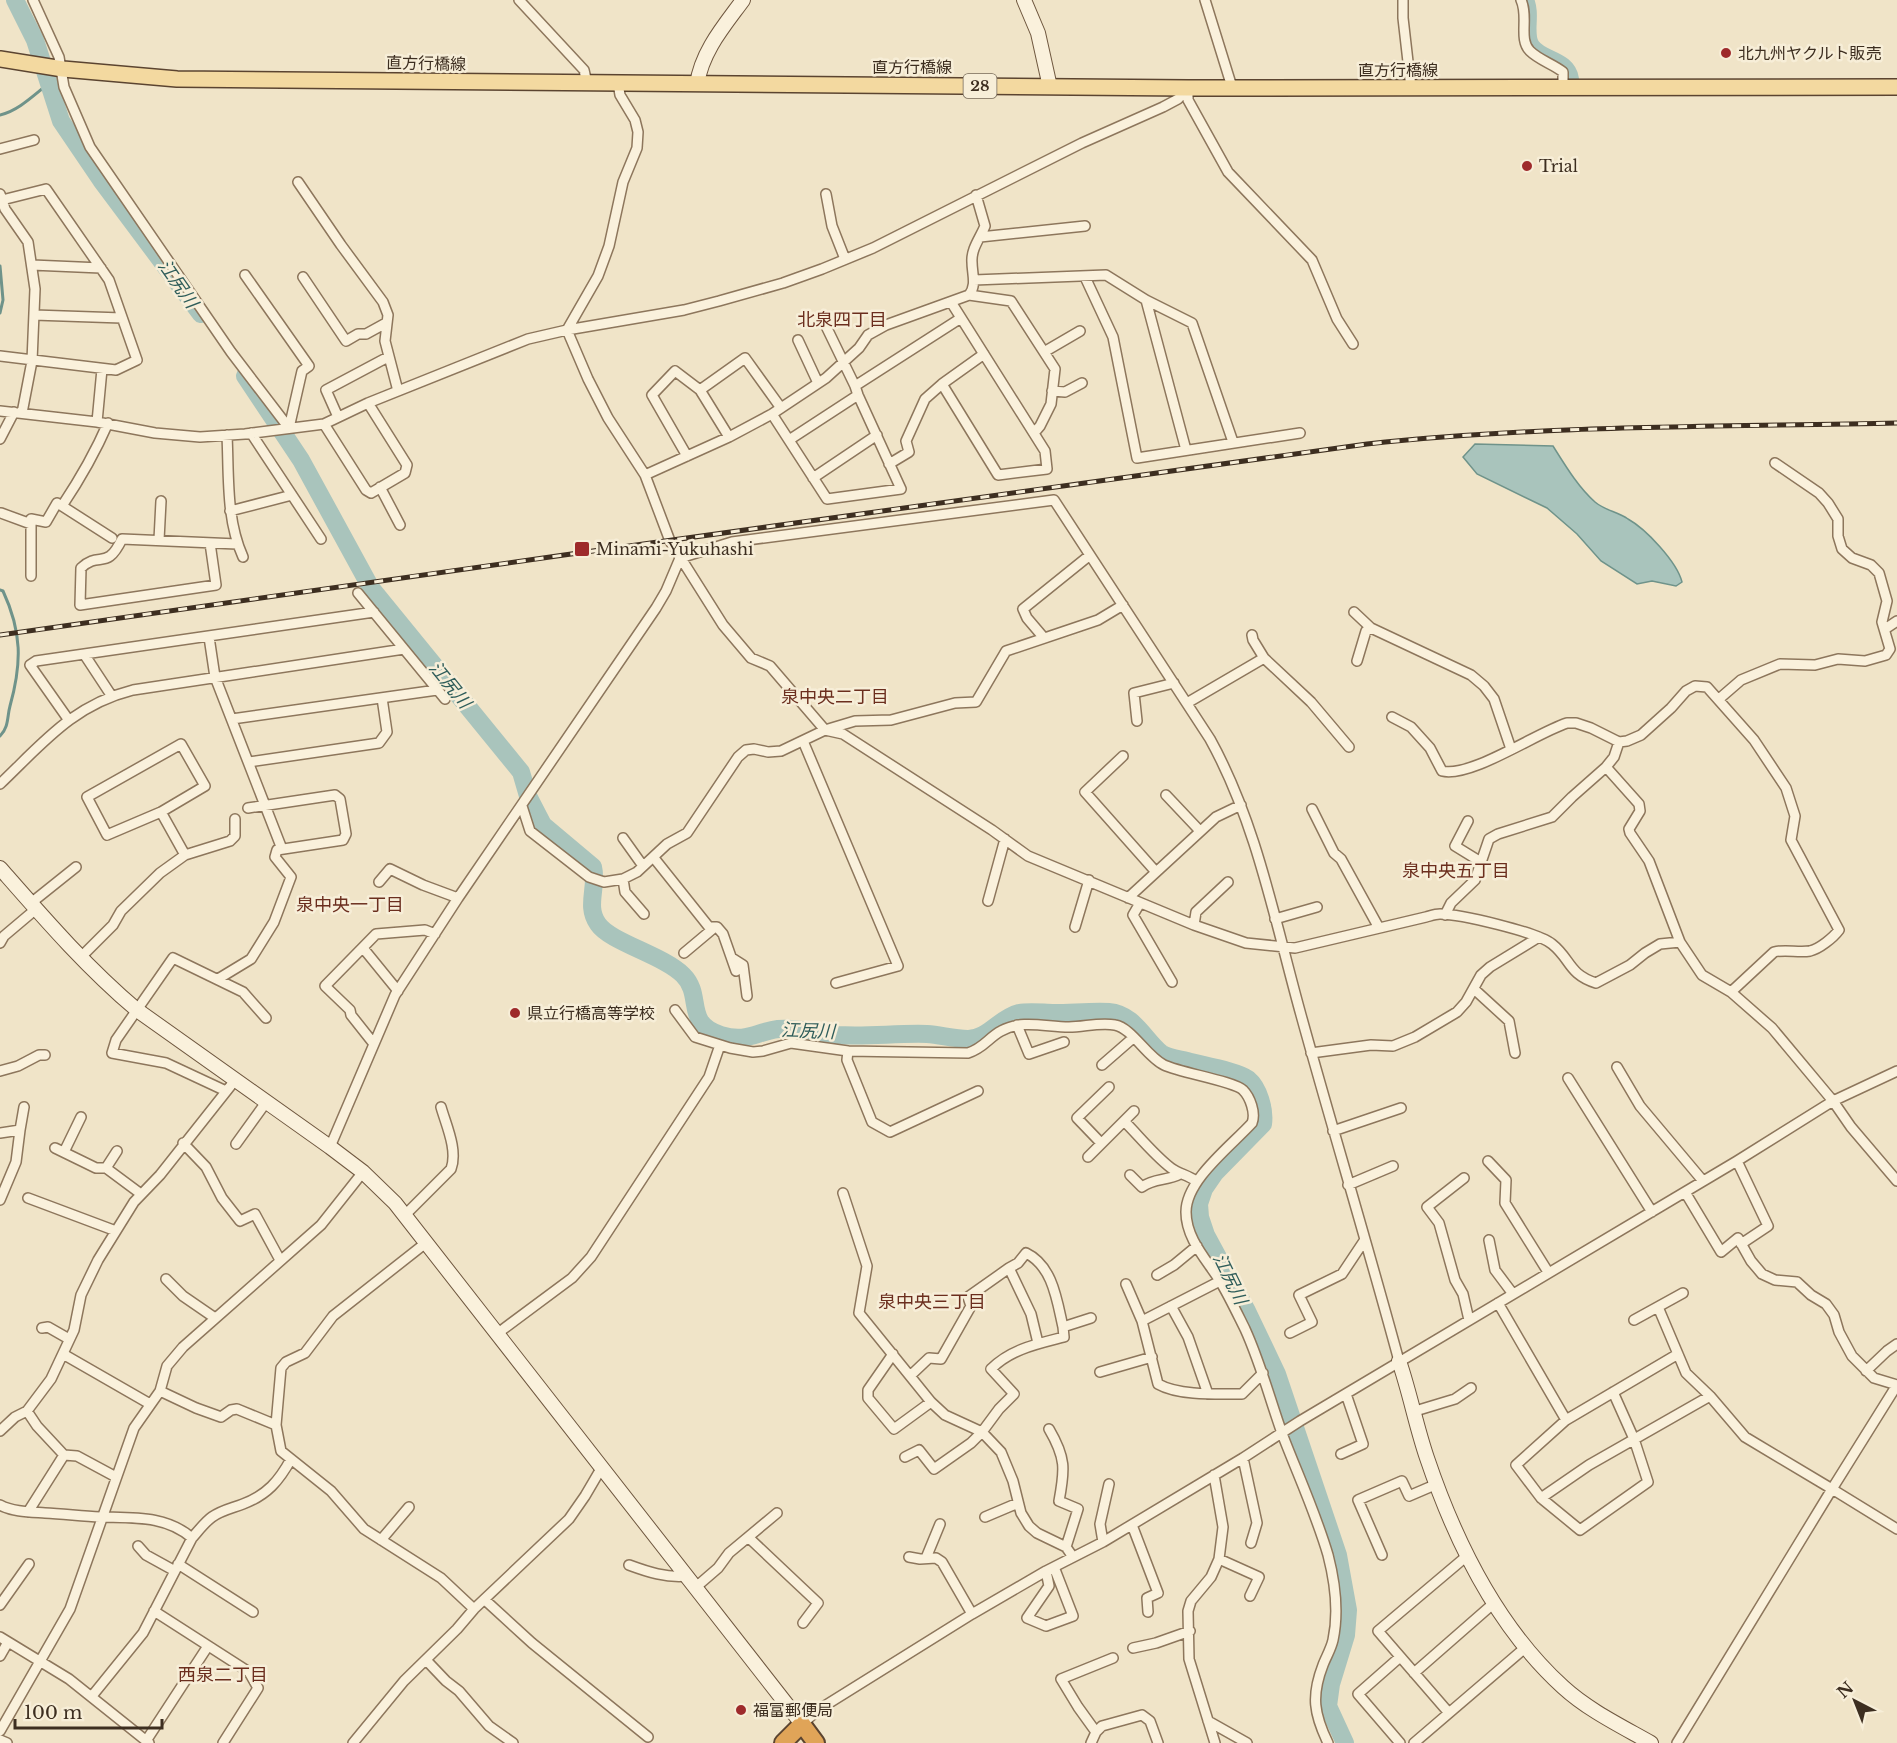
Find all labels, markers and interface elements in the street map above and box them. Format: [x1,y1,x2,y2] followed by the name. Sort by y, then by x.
[1738,43,1882,63] place label: 北九州ヤクルト販売
[1719,46,1733,60] marker: 北九州ヤクルト販売
[386,52,466,74] street label: 直方行橋線
[872,57,952,77] street label: 直方行橋線
[1358,60,1438,80] street label: 直方行橋線
[964,74,996,98] road number: 28
[1539,156,1578,176] place label: Trial
[1520,159,1534,173] marker: Trial
[154,256,204,314] water label: 江尻川
[797,309,887,331] district label: 北泉四丁目
[596,539,754,559] place label: Minami-Yukuhashi
[573,540,591,558] marker: Minami-Yukuhashi
[424,657,477,714] water label: 江尻川
[781,686,889,708] district label: 泉中央二丁目
[1402,860,1510,882] district label: 泉中央五丁目
[296,894,404,916] district label: 泉中央一丁目
[527,1003,655,1023] place label: 県立行橋高等学校
[508,1006,522,1020] marker: 県立行橋高等学校
[781,1019,837,1043] water label: 江尻川
[1208,1250,1253,1310] water label: 江尻川
[878,1291,986,1313] district label: 泉中央三丁目
[178,1664,268,1686] district label: 西泉二丁目
[1825,1671,1885,1731] north arrow
[1833,1677,1857,1702] text: N
[15,1692,162,1730] scale bar
[753,1700,833,1720] place label: 福富郵便局
[24,1702,82,1724] text: 100 m
[734,1703,748,1717] marker: 福富郵便局

